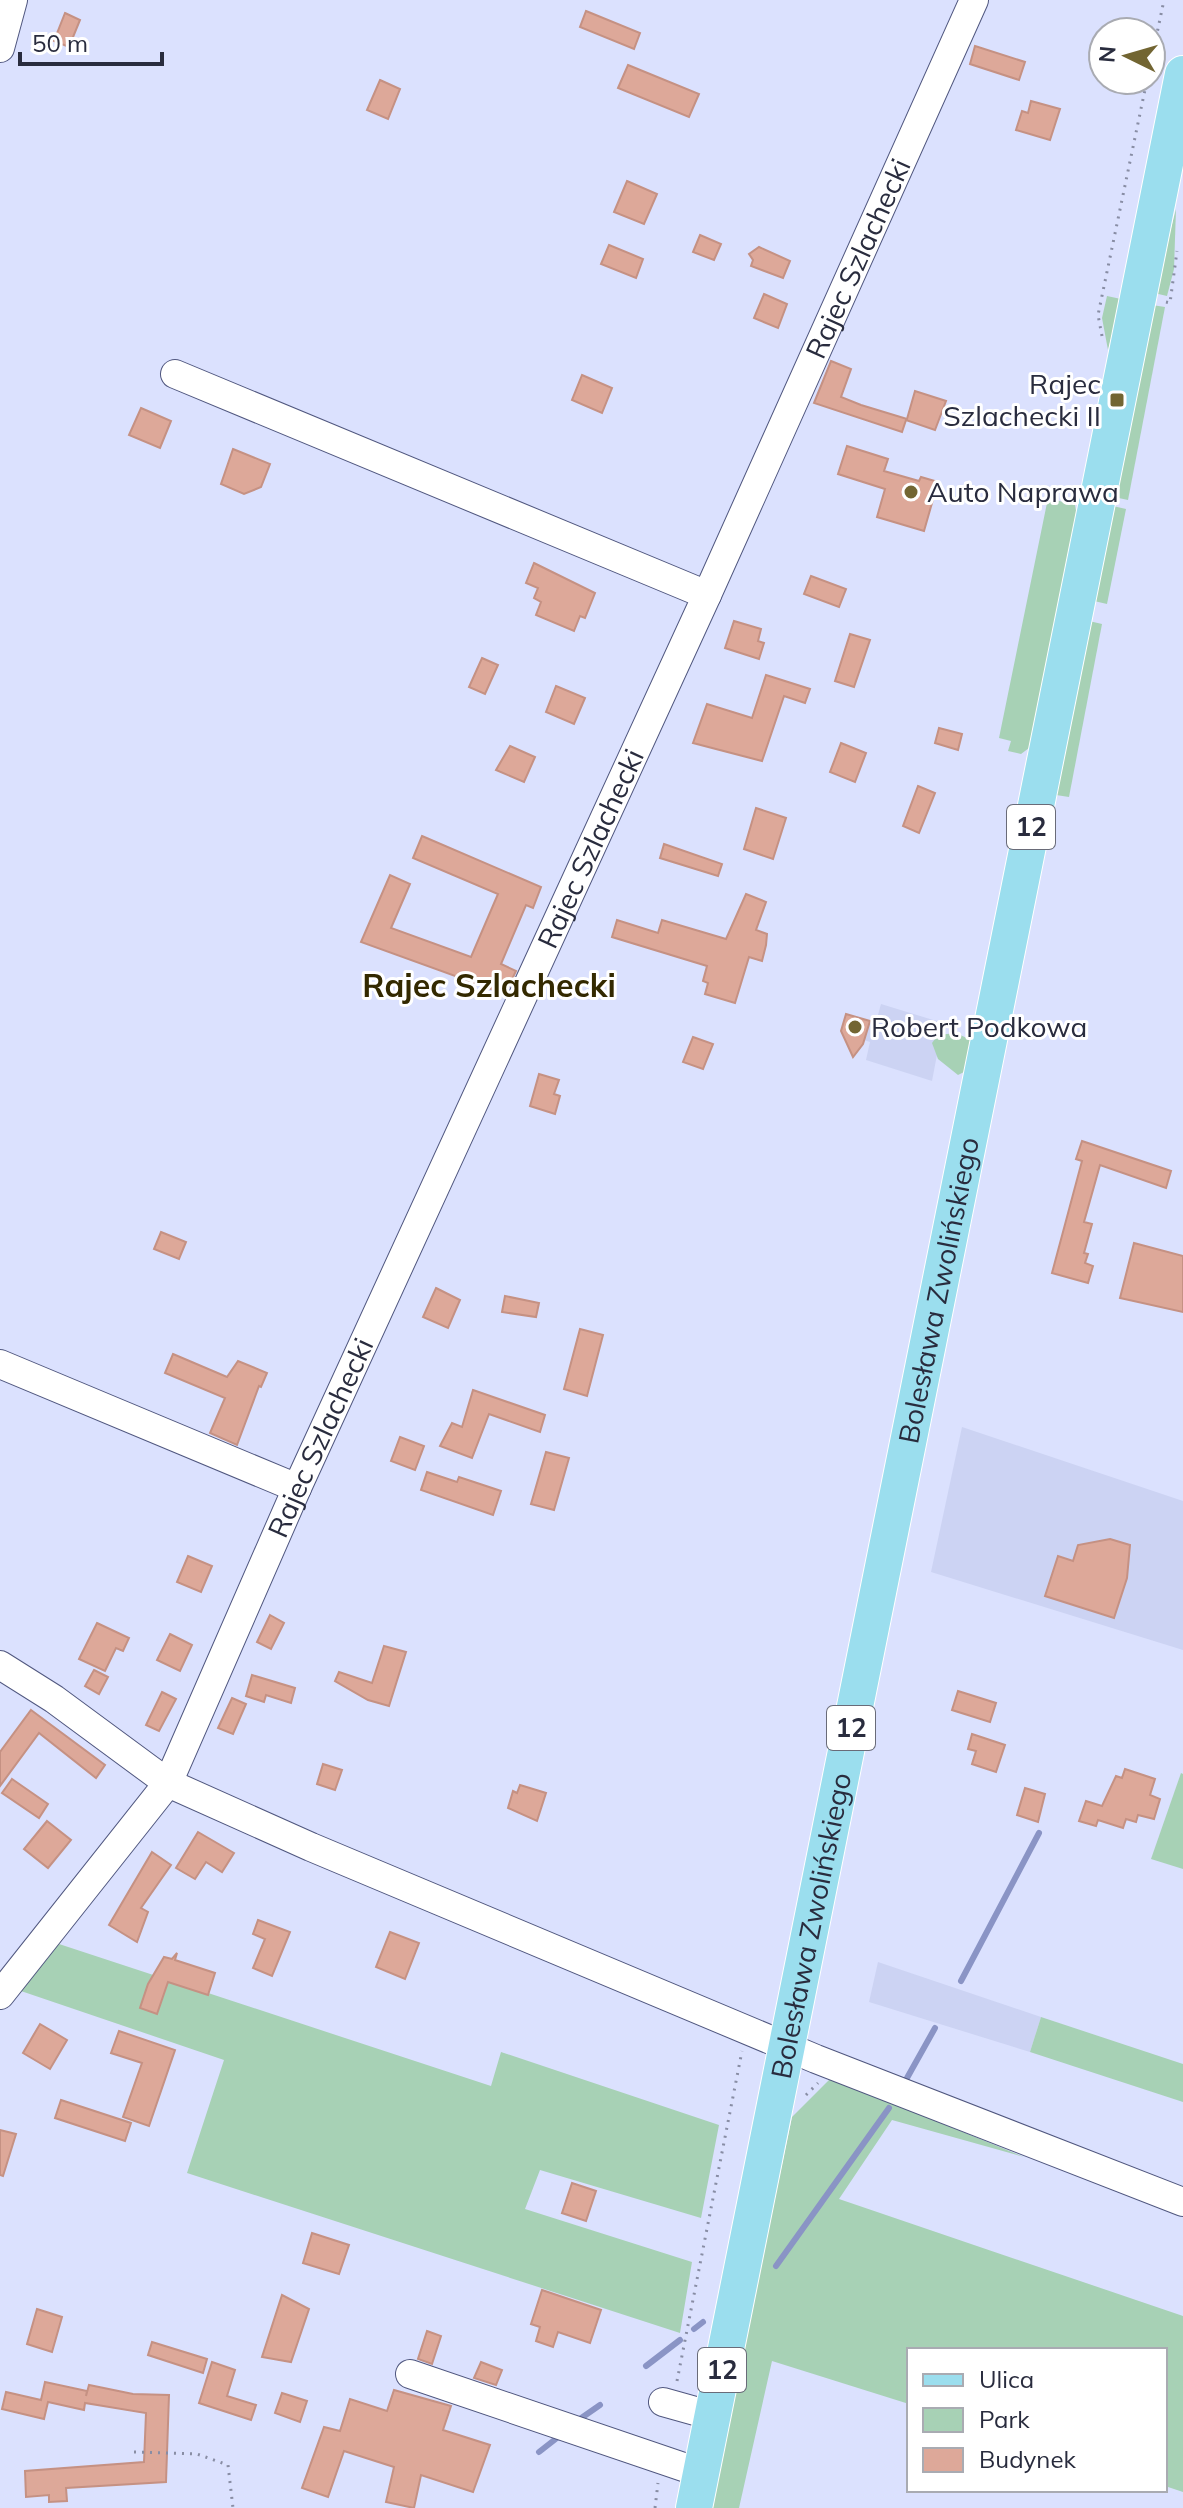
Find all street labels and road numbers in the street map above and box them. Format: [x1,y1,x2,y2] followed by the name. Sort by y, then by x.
[798,153,918,364] street label: Rajec Szlachecki
[529,743,651,954] street label: Rajec Szlachecki
[1007,805,1055,849] road number: 12
[890,1134,986,1446] street label: Bolesława Zwolińskiego
[260,1332,381,1543] street label: Rajec Szlachecki
[827,1706,875,1750] road number: 12
[763,1769,858,2082] street label: Bolesława Zwolińskiego
[698,2348,746,2392] road number: 12

